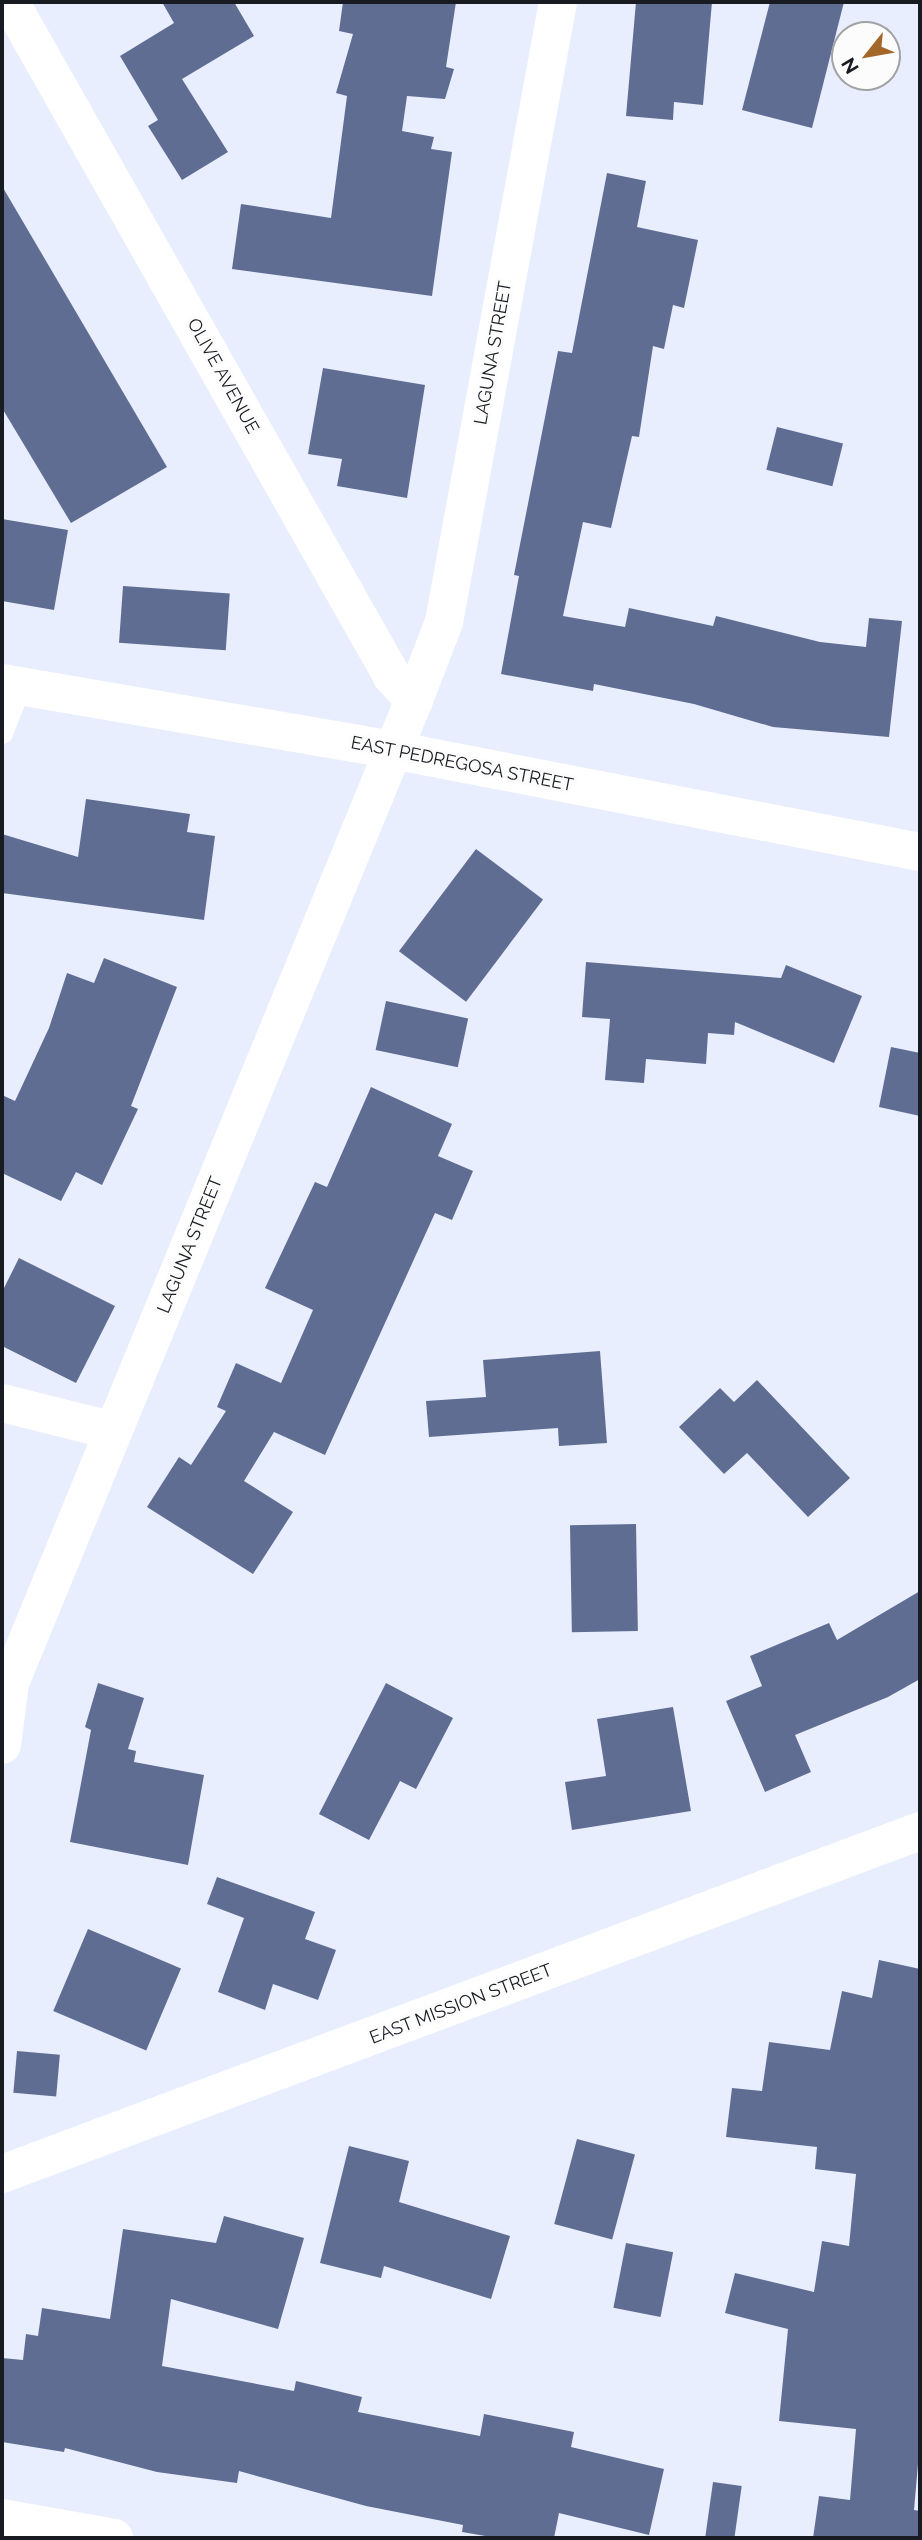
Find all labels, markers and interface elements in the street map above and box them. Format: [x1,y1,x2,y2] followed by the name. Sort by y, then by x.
[831,21,901,91] north arrow
[837,54,863,78] text: N
[470,279,516,427] street label: LAGUNA STREET
[182,314,264,438] street label: OLIVE AVENUE
[348,732,576,796] street label: EAST PEDREGOSA STREET
[153,1173,227,1317] street label: LAGUNA STREET
[366,1959,556,2049] street label: EAST MISSION STREET

